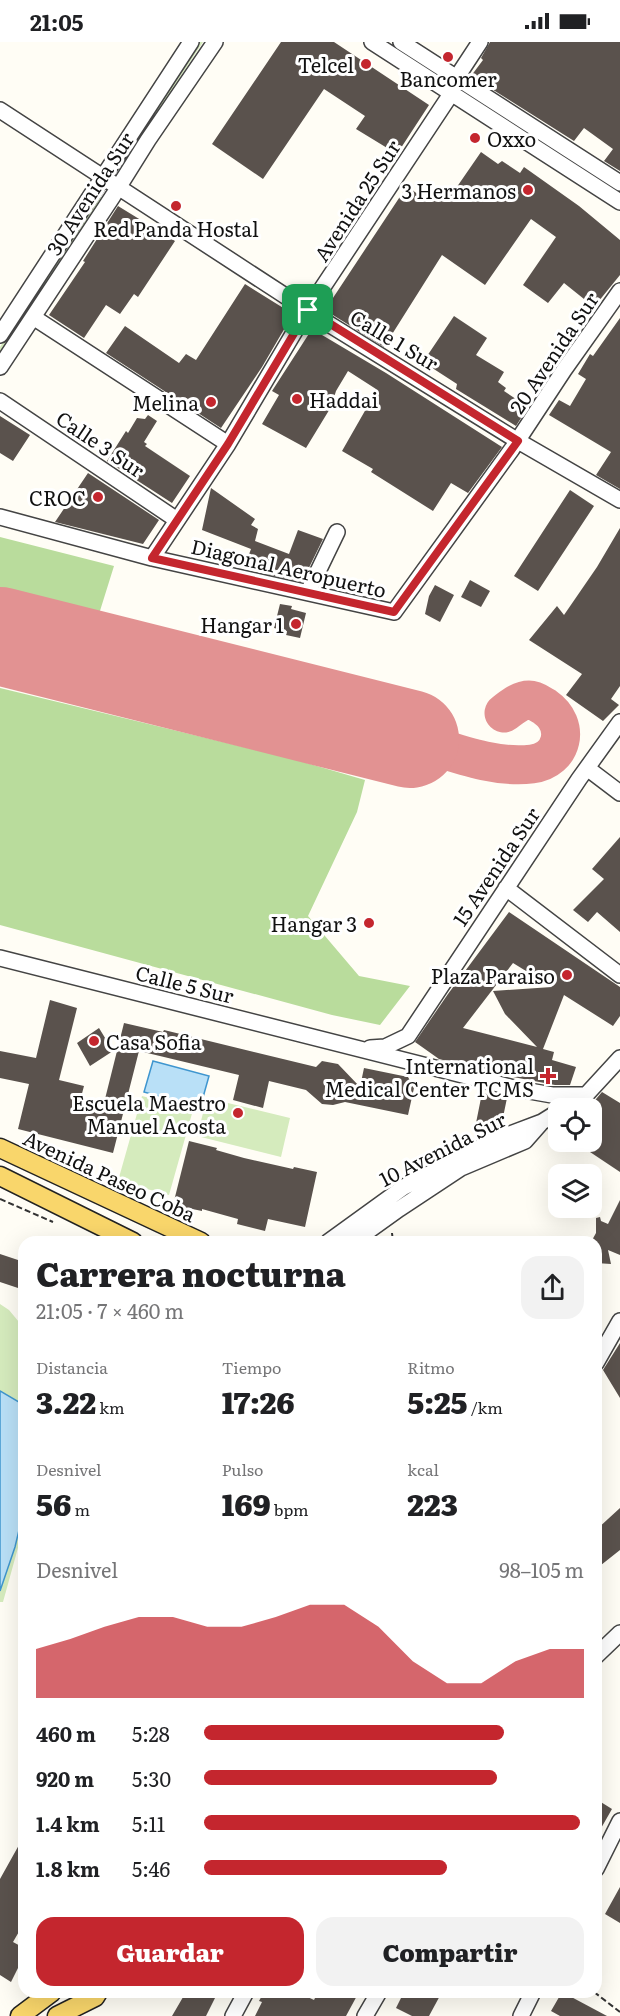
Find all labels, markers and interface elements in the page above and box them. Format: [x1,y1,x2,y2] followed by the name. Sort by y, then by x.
[30,5,84,38] text: 21:05
[297,49,354,79] place label: Telcel
[441,50,455,64] marker: Bancomer
[359,57,373,71] marker: Telcel
[399,63,497,93] place label: Bancomer
[487,123,536,153] place label: Oxxo
[38,125,140,261] street label: 30 Avenida Sur
[468,131,482,145] marker: Oxxo
[305,133,407,267] street label: Avenida 25 Sur
[401,175,516,205] place label: 3 Hermanos
[521,183,535,197] marker: 3 Hermanos
[169,199,183,213] marker: Red Panda Hostal
[93,213,259,243] place label: Red Panda Hostal
[282,284,333,335] pin
[501,285,605,419] street label: 20 Avenida Sur
[291,293,324,326] icon: arrive
[345,301,445,377] street label: Calle 1 Sur
[309,384,378,414] place label: Haddai
[132,387,199,417] place label: Melina
[290,392,304,406] marker: Haddai
[204,395,218,409] marker: Melina
[51,402,152,484] street label: Calle 3 Sur
[29,482,86,512] place label: CROC
[91,490,105,504] marker: CROC
[188,530,390,604] street label: Diagonal Aeropuerto
[200,609,284,639] place label: Hangar 1
[289,617,303,631] marker: Hangar 1
[444,800,546,931] street label: 15 Avenida Sur
[271,908,357,938] place label: Hangar 3
[362,916,376,930] marker: Hangar 3
[133,956,238,1010] street label: Calle 5 Sur
[431,960,555,990] place label: Plaza Paraiso
[560,968,574,982] marker: Plaza Paraiso
[106,1026,202,1056] place label: Casa Sofia
[87,1034,101,1048] marker: Casa Sofia
[325,1050,534,1103] place label: International Medical Center TCMS
[539,1067,557,1085] marker: International Medical Center TCMS
[72,1087,226,1140] place label: Escuela Maestro Manuel Acosta
[548,1098,602,1218] map controls
[548,1098,602,1152] button: locate
[373,1103,511,1193] street label: 10 Avenida Sur
[231,1106,245,1120] marker: Escuela Maestro Manuel Acosta
[19,1122,201,1228] street label: Avenida Paseo Coba
[548,1164,602,1218] button: layers
[36,1248,346,1297] text: Carrera nocturna
[521,1256,584,1319] button: share
[36,1295,184,1325] text: 21:05 · 7 × 460 m
[36,1355,108,1379] text: Distancia
[222,1355,281,1379] text: Tiempo
[407,1355,455,1379] text: Ritmo
[36,1379,96,1423] text: 3.22
[222,1379,295,1423] text: 17:26
[407,1379,467,1423] text: 5:25
[96,1395,125,1419] text: km
[467,1395,503,1419] text: /km
[36,1457,101,1481] text: Desnivel
[222,1457,263,1481] text: Pulso
[407,1457,439,1481] text: kcal
[36,1481,71,1525] text: 56
[222,1481,271,1525] text: 169
[407,1481,458,1525] text: 223
[71,1497,90,1521] text: m
[271,1497,309,1521] text: bpm
[36,1554,118,1584] text: Desnivel
[499,1554,584,1584] text: 98–105 m
[36,1718,96,1748] text: 460 m
[132,1718,170,1748] text: 5:28
[36,1763,94,1793] text: 920 m
[132,1763,171,1793] text: 5:30
[36,1808,100,1838] text: 1.4 km
[132,1808,165,1838] text: 5:11
[36,1853,100,1883] text: 1.8 km
[132,1853,170,1883] text: 5:46
[36,1917,304,1986] button: Guardar
[316,1917,584,1986] button: Compartir

